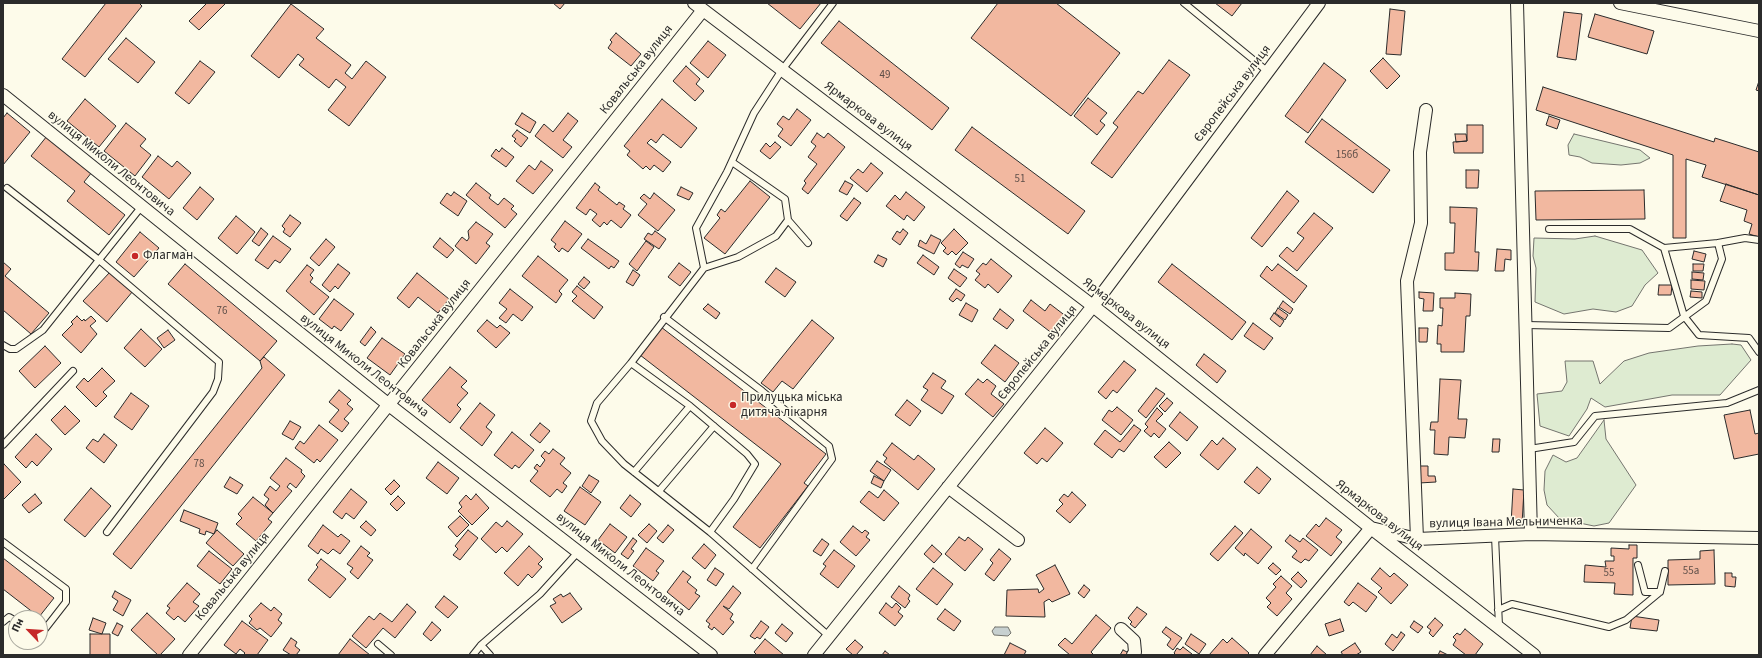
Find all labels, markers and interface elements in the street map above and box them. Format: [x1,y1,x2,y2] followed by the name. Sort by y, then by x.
[597,22,677,118] street label: Ковальська вулиця
[1191,42,1275,146] street label: Європейська вулиця
[880,69,890,83] house number: 49
[821,79,915,155] street label: Ярмаркова вулиця
[44,108,178,220] street label: вулиця Миколи Леонтовича
[1336,149,1358,163] house number: 156б
[1015,173,1025,187] house number: 51
[143,248,193,264] place label: Флагман
[130,251,140,261] marker: Флагман
[1079,275,1173,353] street label: Ярмаркова вулиця
[395,276,475,372] street label: Ковальська вулиця
[995,302,1081,404] street label: Європейська вулиця
[217,305,227,319] house number: 76
[296,311,432,421] street label: вулиця Миколи Леонтовича
[741,390,843,421] place label: Прилуцька міська дитяча лікарня
[728,400,738,410] marker: Прилуцька міська дитяча лікарня
[194,458,204,472] house number: 78
[1332,477,1426,555] street label: Ярмаркова вулиця
[552,510,688,620] street label: вулиця Миколи Леонтовича
[1429,514,1583,532] street label: вулиця Івана Мельниченка
[193,530,273,624] street label: Ковальська вулиця
[1683,565,1699,579] house number: 55а
[1604,567,1614,581] house number: 55
[8,610,48,650] north arrow
[8,616,27,635] text: Пн

